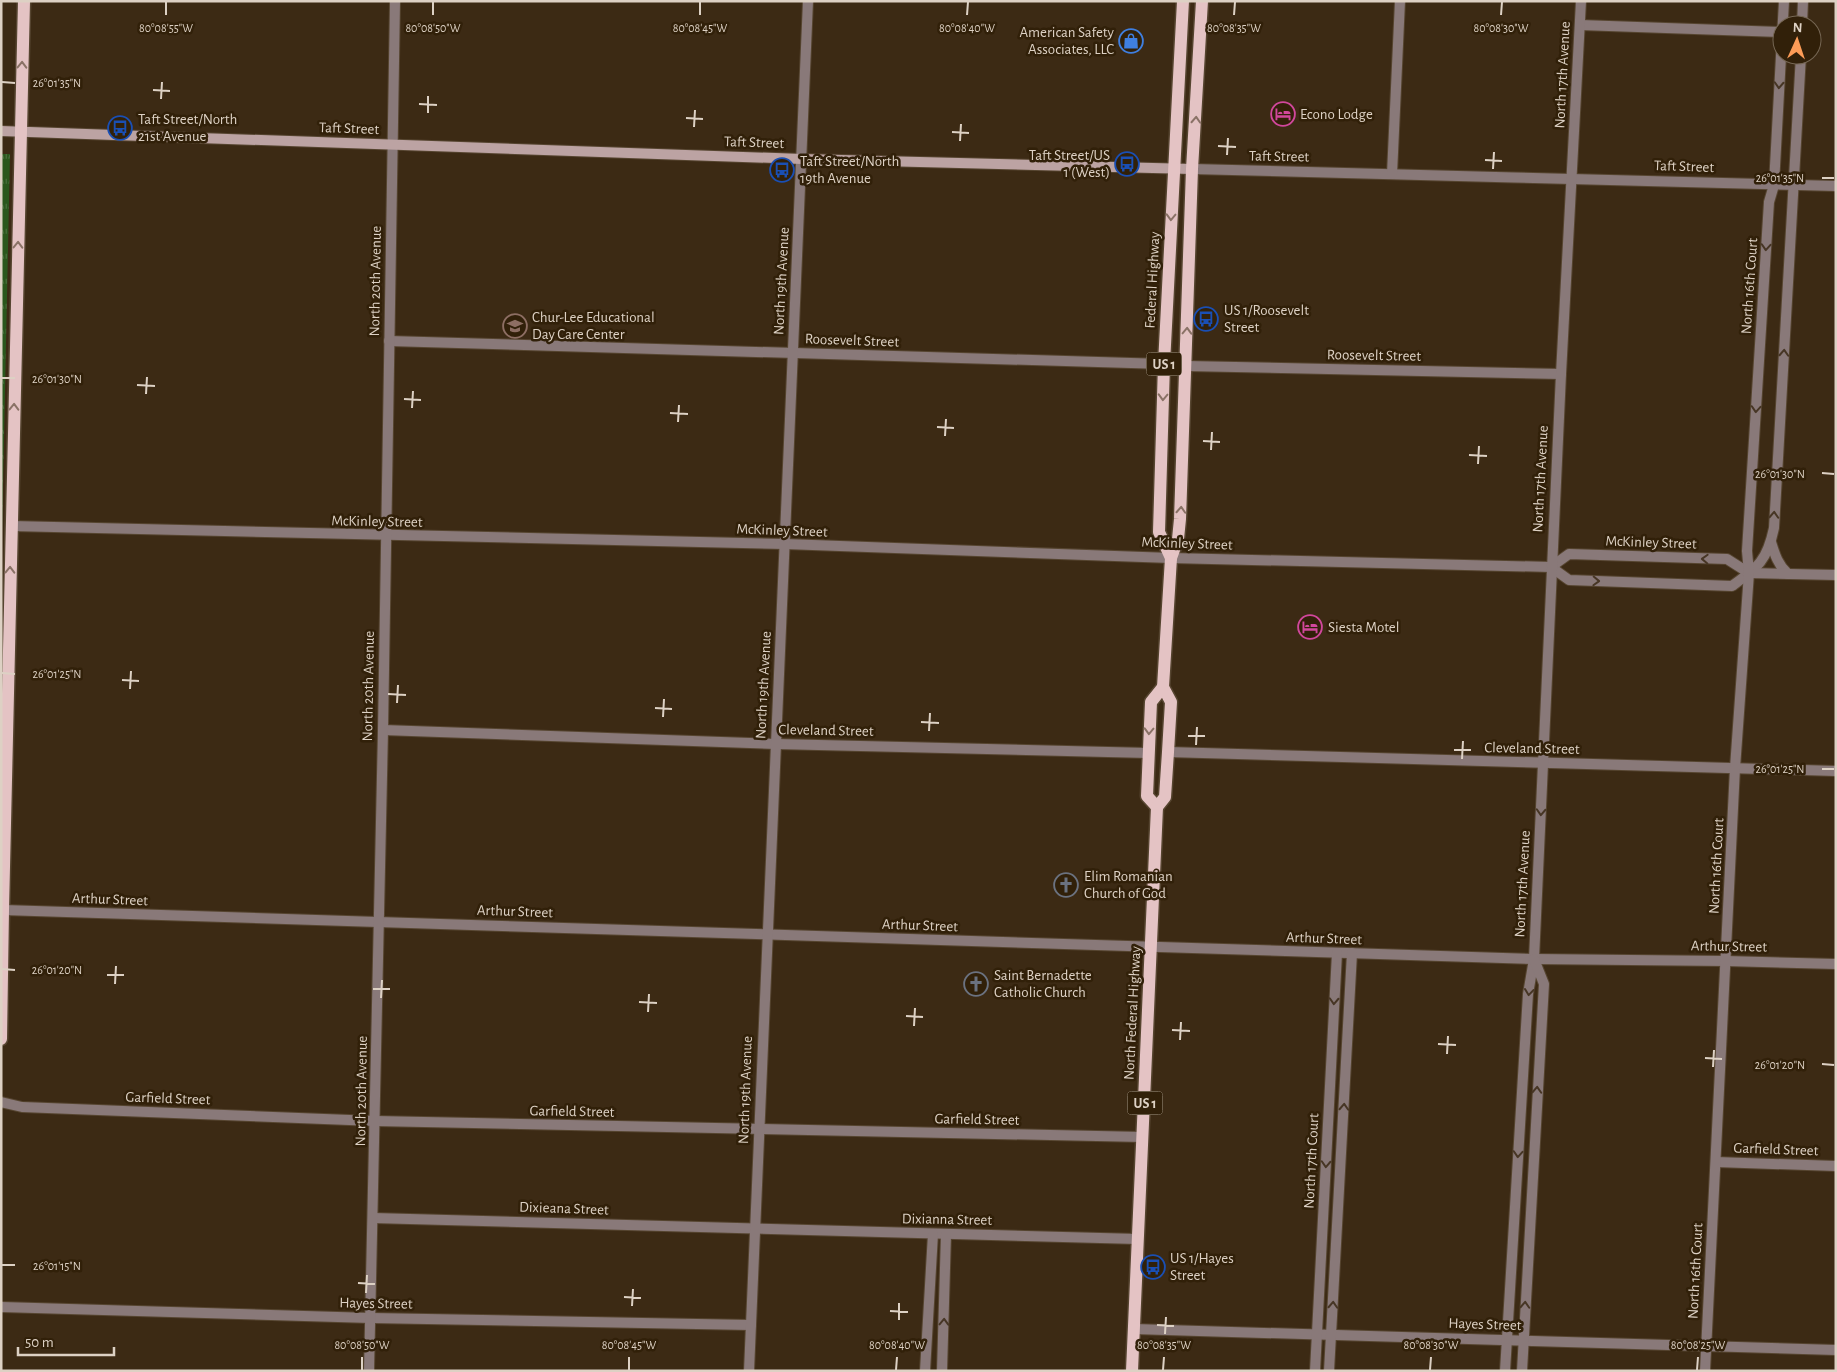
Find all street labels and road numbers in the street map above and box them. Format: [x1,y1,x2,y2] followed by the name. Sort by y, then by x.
[1552,21,1573,129] street label: North 17th Avenue
[319,120,380,137] street label: Taft Street
[724,134,785,151] street label: Taft Street
[1249,148,1310,165] street label: Taft Street
[1654,158,1715,175] street label: Taft Street
[367,226,384,336] street label: North 20th Avenue
[771,227,792,335] street label: North 19th Avenue
[1142,231,1163,329] street label: Federal Highway
[1739,237,1760,335] street label: North 16th Court
[805,331,900,350] street label: Roosevelt Street
[1327,347,1421,364] street label: Roosevelt Street
[1146,352,1182,376] road number: US 1
[1530,425,1551,533] street label: North 17th Avenue
[331,513,423,530] street label: McKinley Street
[736,521,828,540] street label: McKinley Street
[1605,533,1697,552] street label: McKinley Street
[1141,534,1233,553] street label: McKinley Street
[360,631,377,741] street label: North 20th Avenue
[753,631,774,739] street label: North 19th Avenue
[778,722,874,739] street label: Cleveland Street
[1484,740,1580,757] street label: Cleveland Street
[1706,817,1727,915] street label: North 16th Court
[1512,830,1533,938] street label: North 17th Avenue
[72,891,148,908] street label: Arthur Street
[477,903,553,920] street label: Arthur Street
[882,917,958,934] street label: Arthur Street
[1286,930,1362,947] street label: Arthur Street
[1691,938,1767,955] street label: Arthur Street
[1121,945,1144,1080] street label: North Federal Highway
[353,1036,370,1146] street label: North 20th Avenue
[736,1036,755,1144] street label: North 19th Avenue
[125,1090,211,1107] street label: Garfield Street
[1128,1092,1162,1114] road number: US 1
[529,1103,615,1120] street label: Garfield Street
[934,1111,1020,1128] street label: Garfield Street
[1302,1113,1321,1209] street label: North 17th Court
[1733,1141,1819,1158] street label: Garfield Street
[519,1199,609,1218] street label: Dixieana Street
[902,1211,992,1228] street label: Dixianna Street
[1685,1222,1706,1320] street label: North 16th Court
[339,1295,413,1312] street label: Hayes Street
[1448,1316,1522,1333] street label: Hayes Street

